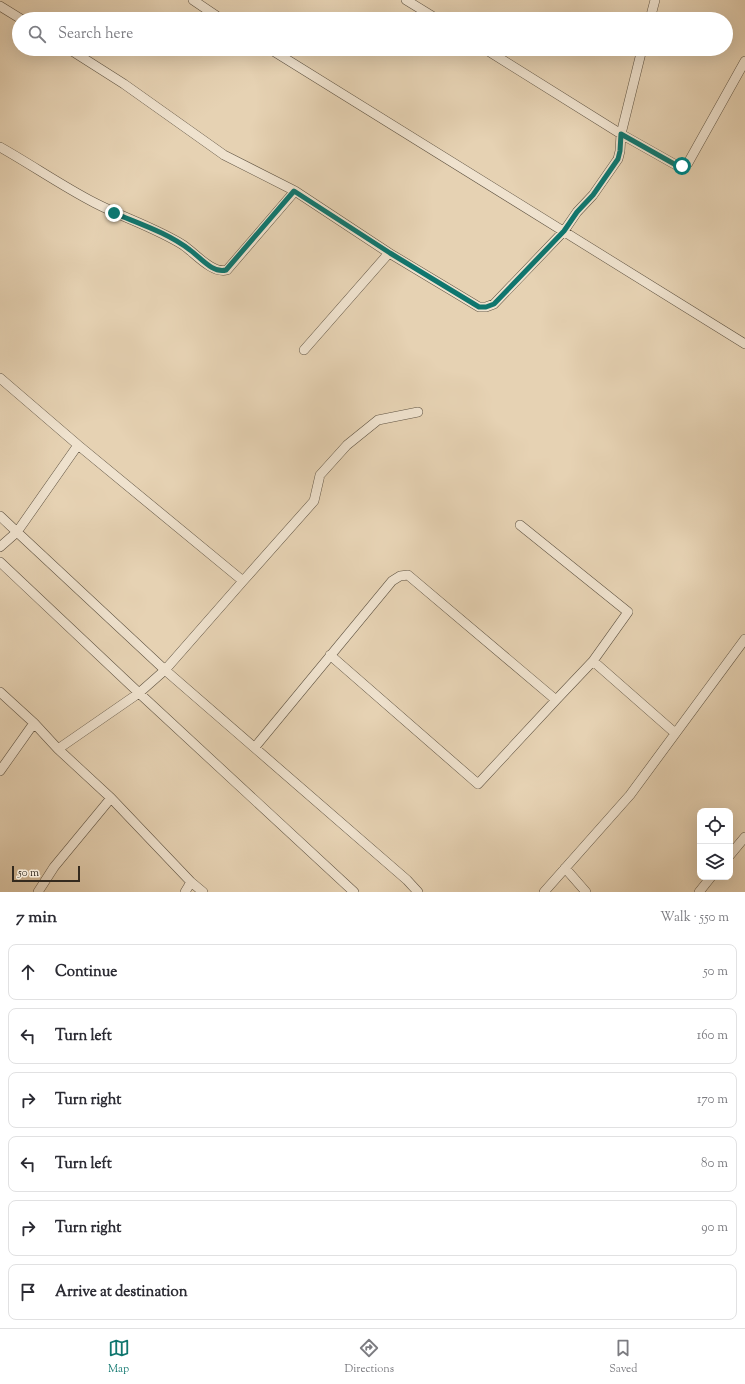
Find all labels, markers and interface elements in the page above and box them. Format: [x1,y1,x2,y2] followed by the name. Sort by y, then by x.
[12,12,733,56] search box
[26,23,48,45] icon: search
[58,24,133,45] text: Search here
[673,157,691,175] route start
[105,204,123,222] route end
[697,808,733,880] map controls
[697,808,733,844] button: locate
[697,844,733,880] button: layers
[12,864,80,883] scale bar
[18,865,39,881] text: 50 m
[16,906,57,930] text: 7 min
[660,909,729,927] text: Walk · 550 m
[17,961,39,983] icon: ahead
[55,962,117,983] text: Continue
[703,963,728,981] text: 50 m
[17,1025,39,1047] icon: left
[55,1026,112,1047] text: Turn left
[697,1027,728,1045] text: 160 m
[17,1089,39,1111] icon: right
[55,1090,121,1111] text: Turn right
[697,1091,728,1109] text: 170 m
[17,1153,39,1175] icon: left
[55,1154,112,1175] text: Turn left
[701,1155,728,1173] text: 80 m
[17,1217,39,1239] icon: right
[55,1218,121,1239] text: Turn right
[701,1219,728,1237] text: 90 m
[17,1281,39,1303] icon: arrive
[55,1282,188,1303] text: Arrive at destination
[108,1337,130,1377] tab: Map
[345,1337,394,1377] tab: Directions
[609,1337,637,1377] tab: Saved

